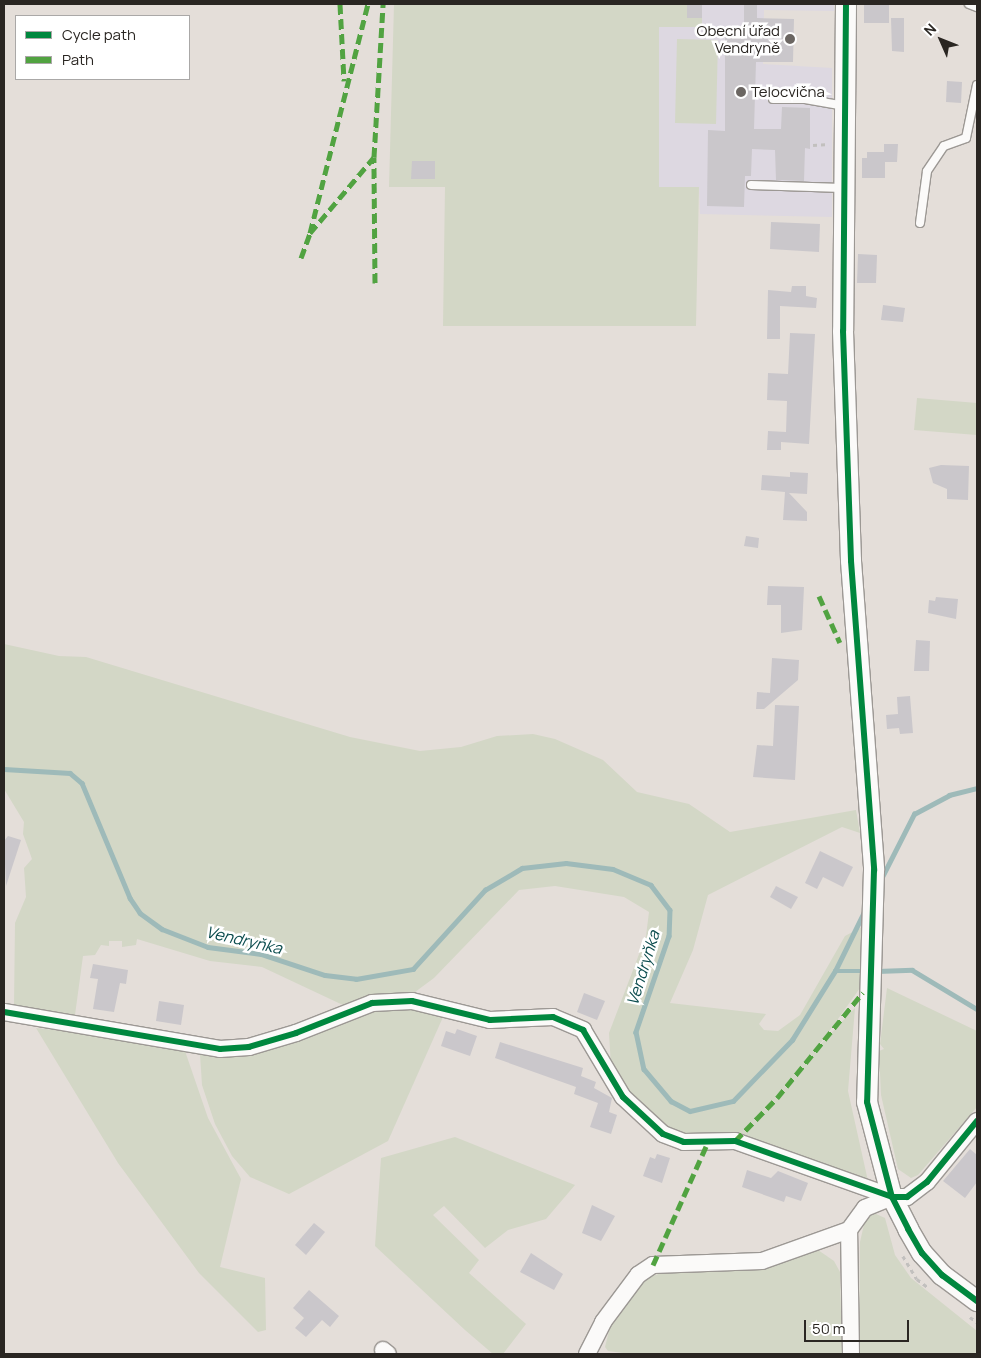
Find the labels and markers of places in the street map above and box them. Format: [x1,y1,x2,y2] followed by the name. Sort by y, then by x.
[697,21,780,56] place label: Obecní úřad Vendryně
[784,33,796,45] marker: Obecní úřad Vendryně
[751,83,825,101] place label: Telocvična
[735,86,747,98] marker: Telocvična

